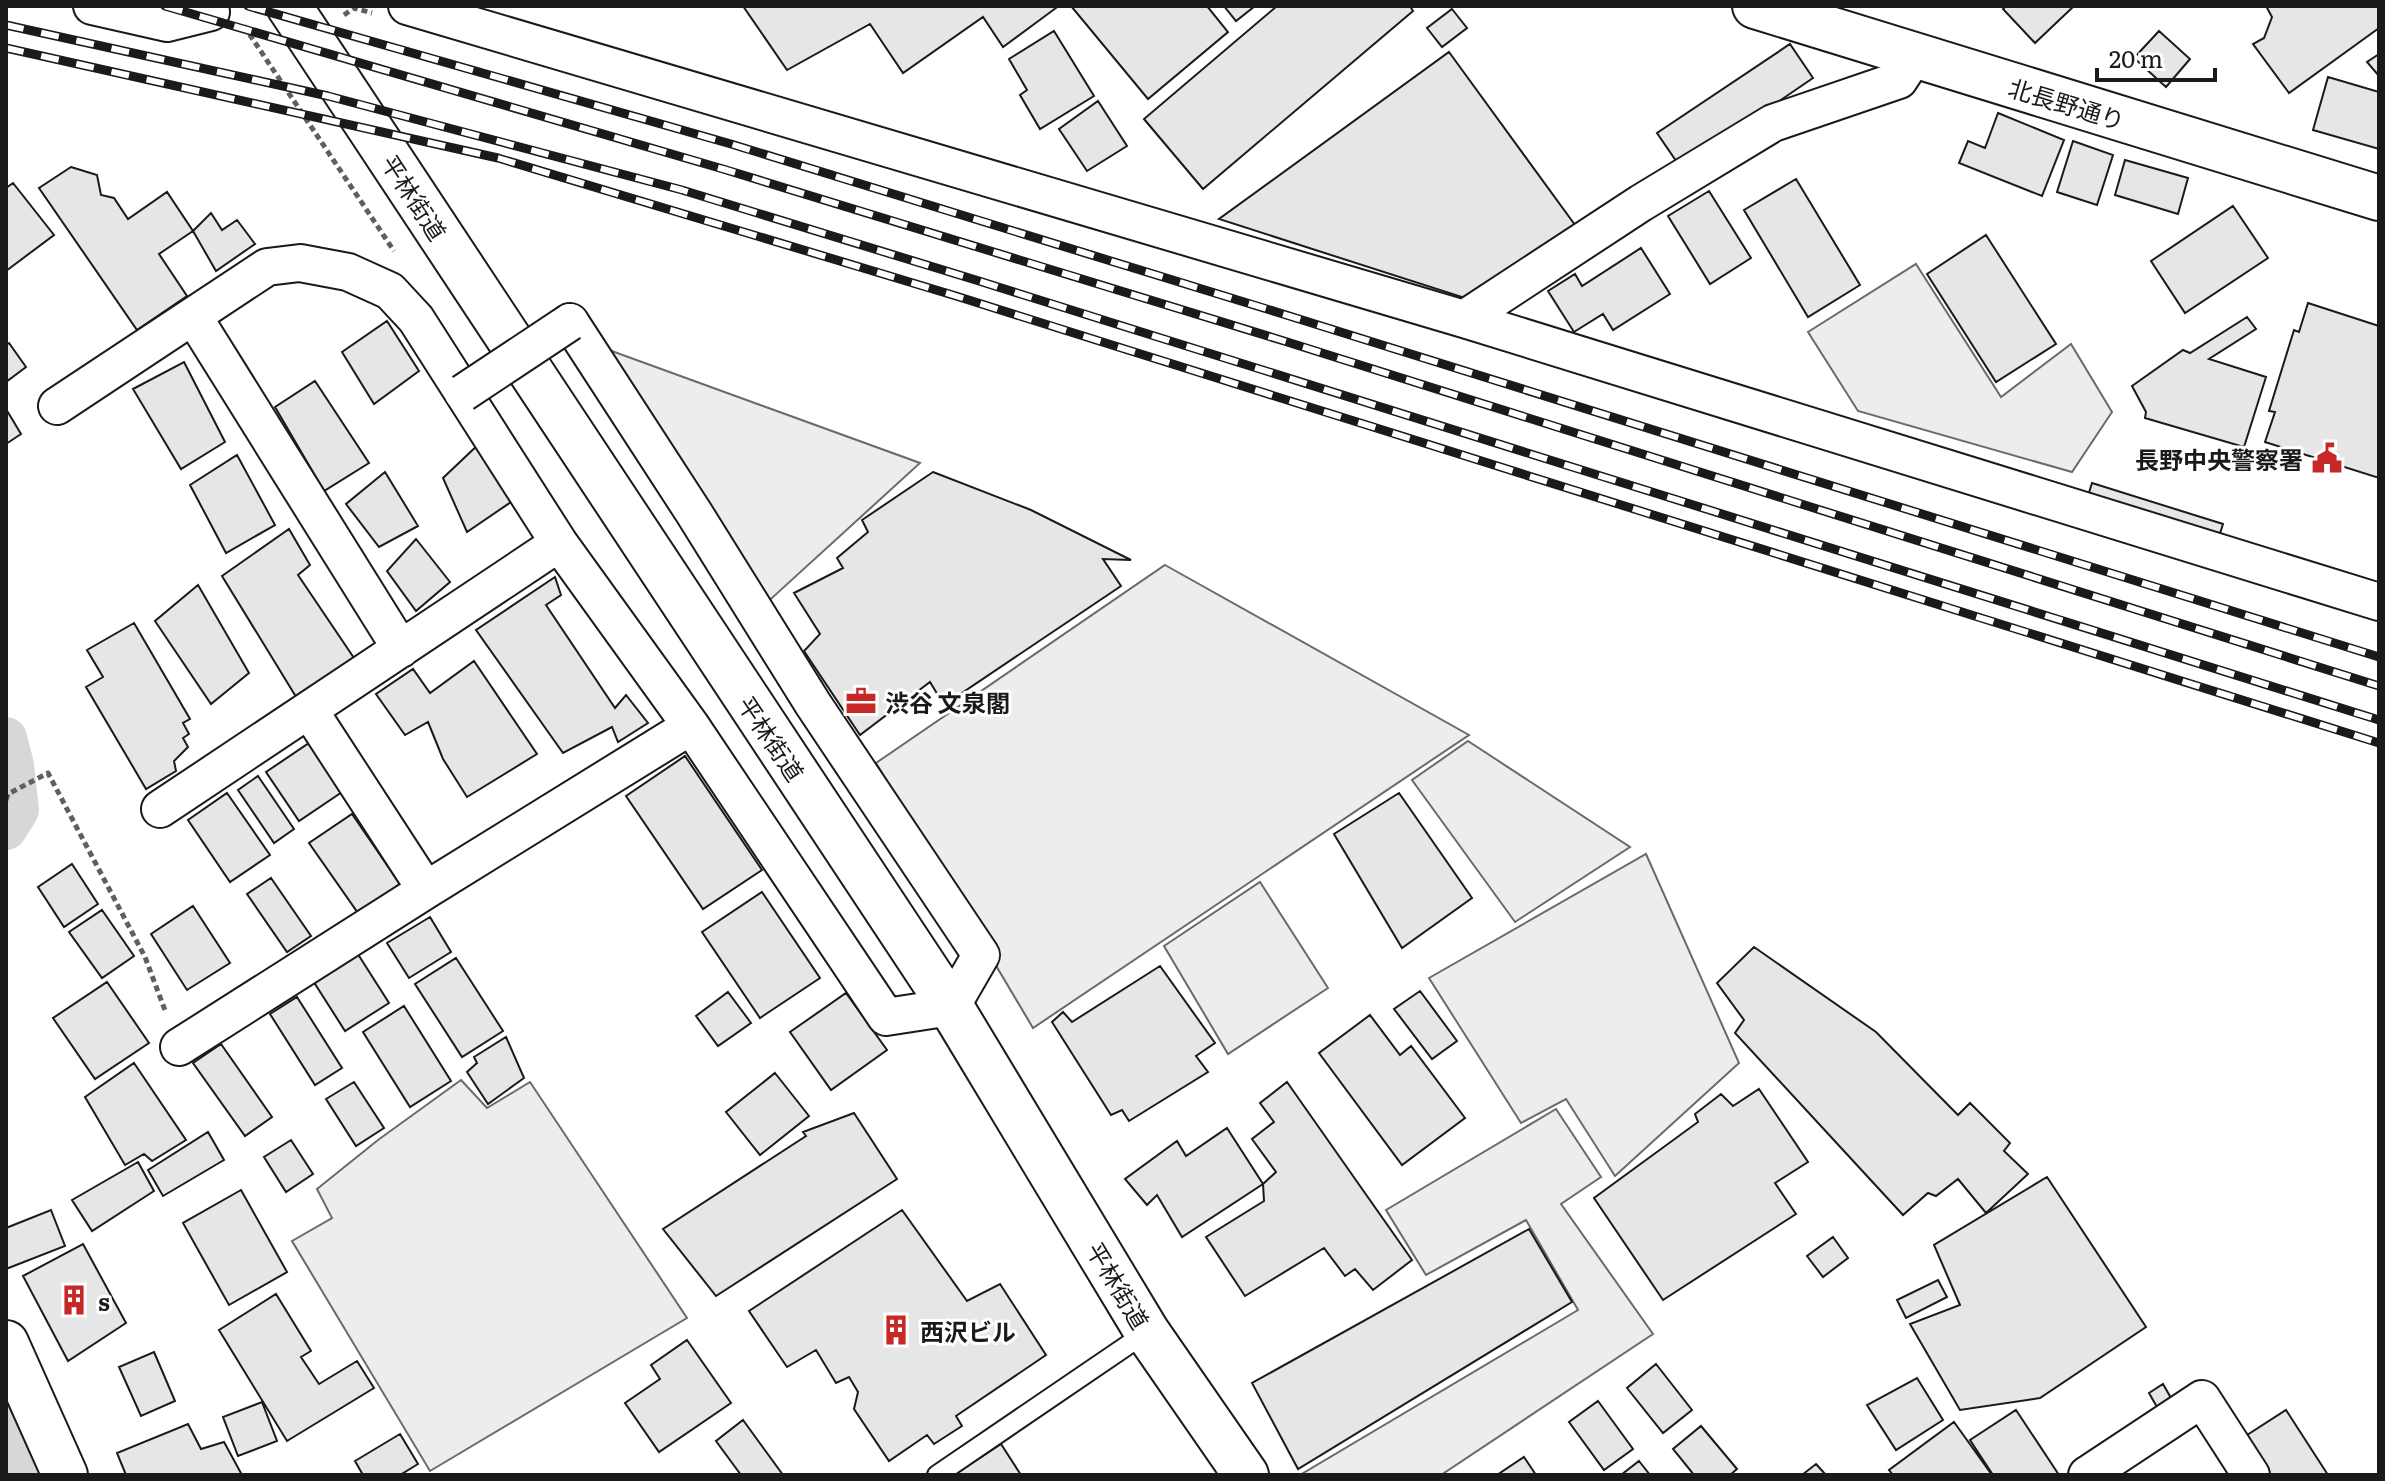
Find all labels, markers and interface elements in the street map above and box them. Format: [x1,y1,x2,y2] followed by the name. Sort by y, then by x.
[2097,32,2215,82] scale bar
[2109,40,2163,75] text: 20 m
[2005,69,2129,137] street label: 北長野通り
[374,147,456,247] street label: 平林街道
[2135,441,2303,476] place label: 長野中央警察署
[2310,441,2344,475] public building icon: 長野中央警察署
[844,684,878,718] office icon: 渋谷 文泉閣
[885,684,1010,719] place label: 渋谷 文泉閣
[731,688,813,788] street label: 平林街道
[1079,1235,1159,1335] street label: 平林街道
[57,1283,91,1317] building icon: s
[98,1283,110,1318] place label: s
[879,1313,913,1347] building icon: 西沢ビル
[920,1313,1016,1348] place label: 西沢ビル

